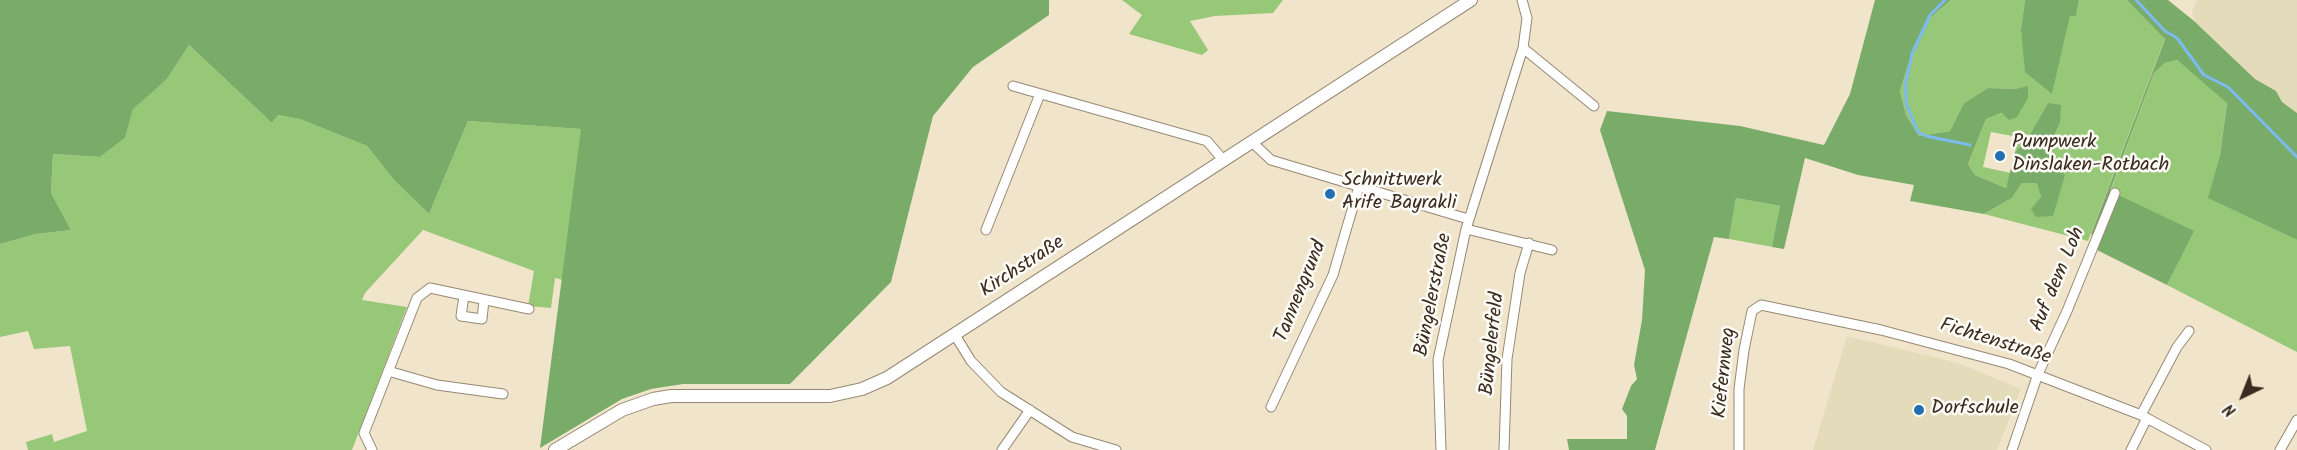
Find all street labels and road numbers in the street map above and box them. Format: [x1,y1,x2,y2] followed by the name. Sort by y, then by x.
[2026,224,2092,336] street label: Auf dem Loh
[1411,231,1459,359] street label: Büngelerstraße
[976,232,1070,304] street label: Kirchstraße
[1271,238,1333,346] street label: Tannengrund
[1477,291,1511,397] street label: Büngelerfeld
[1936,315,2054,371] street label: Fichtenstraße
[1709,326,1743,420] street label: Kiefernweg

